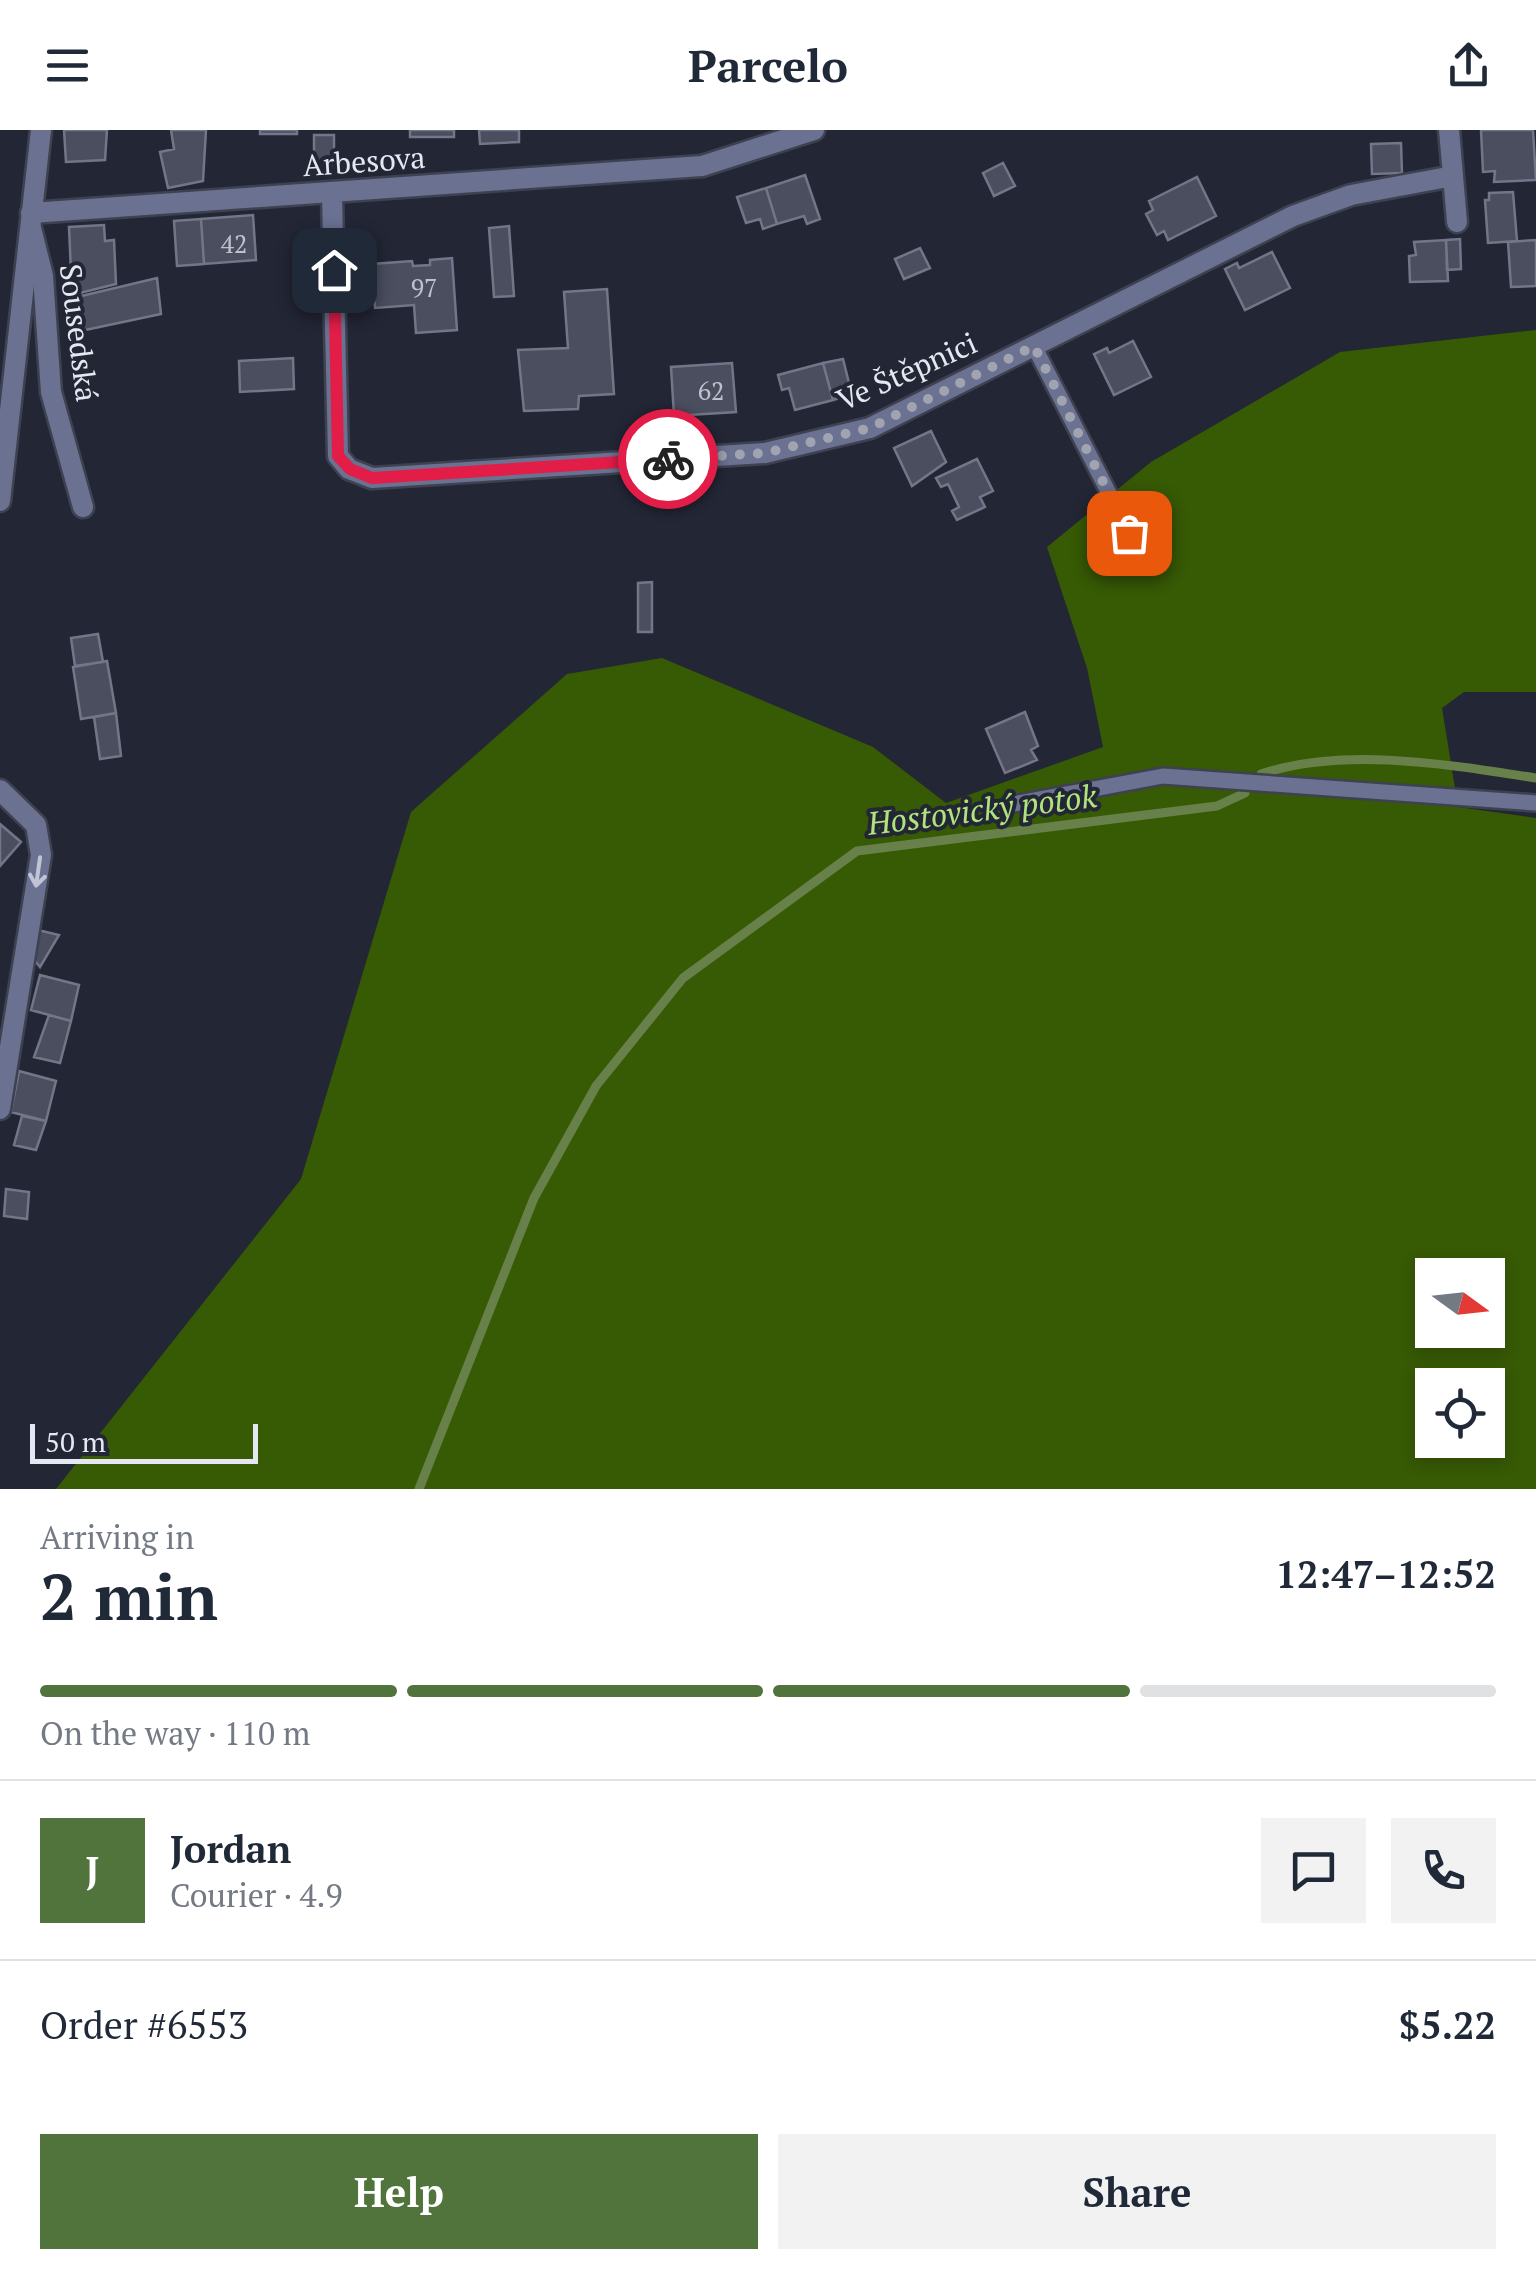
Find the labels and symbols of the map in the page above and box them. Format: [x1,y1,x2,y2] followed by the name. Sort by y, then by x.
[301,137,427,185] street label: Arbesova
[221,227,247,260] house number: 42
[292,228,377,313] pin
[51,262,107,404] street label: Sousedská
[411,271,437,304] house number: 97
[830,322,983,420] street label: Ve Štěpnici
[698,374,724,407] house number: 62
[618,409,718,509] courier
[1087,491,1172,576] pin
[864,774,1099,844] water label: Hostovický potok
[29,855,47,887] one-way arrow
[1415,1258,1505,1348] north arrow
[30,1419,258,1464] scale bar

